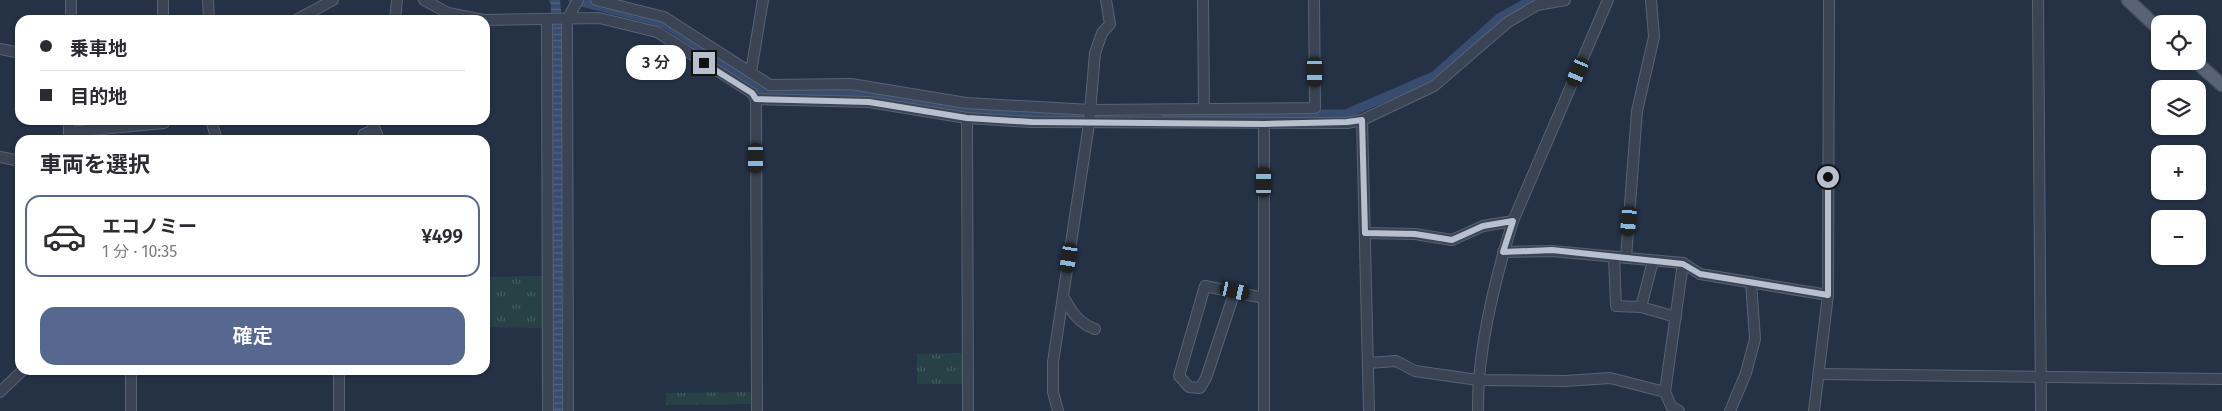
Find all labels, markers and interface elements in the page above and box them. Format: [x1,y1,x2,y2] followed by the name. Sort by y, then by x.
[2151,15,2206,265] map controls
[2151,15,2206,70] button: locate
[70,37,127,60] text: 乗車地
[626,46,686,80] callout: 3 分
[693,52,715,74] route end
[642,53,670,72] text: 3 分
[1565,55,1590,89] car
[1307,57,1322,87] car
[2151,80,2206,135] button: layers
[70,85,127,108] text: 目的地
[748,143,763,173] car
[2151,145,2206,200] button: +
[40,151,150,178] text: 車両を選択
[1817,166,1839,188] route start
[1256,167,1271,197] car
[1620,205,1637,237] car
[2151,210,2206,265] button: −
[42,214,87,259] icon: car
[102,215,197,238] text: エコノミー
[422,225,463,248] text: ¥499
[102,242,177,261] text: 1 分 · 10:35
[1059,242,1078,274] car
[1218,280,1251,302] car
[40,307,465,365] button: 確定

